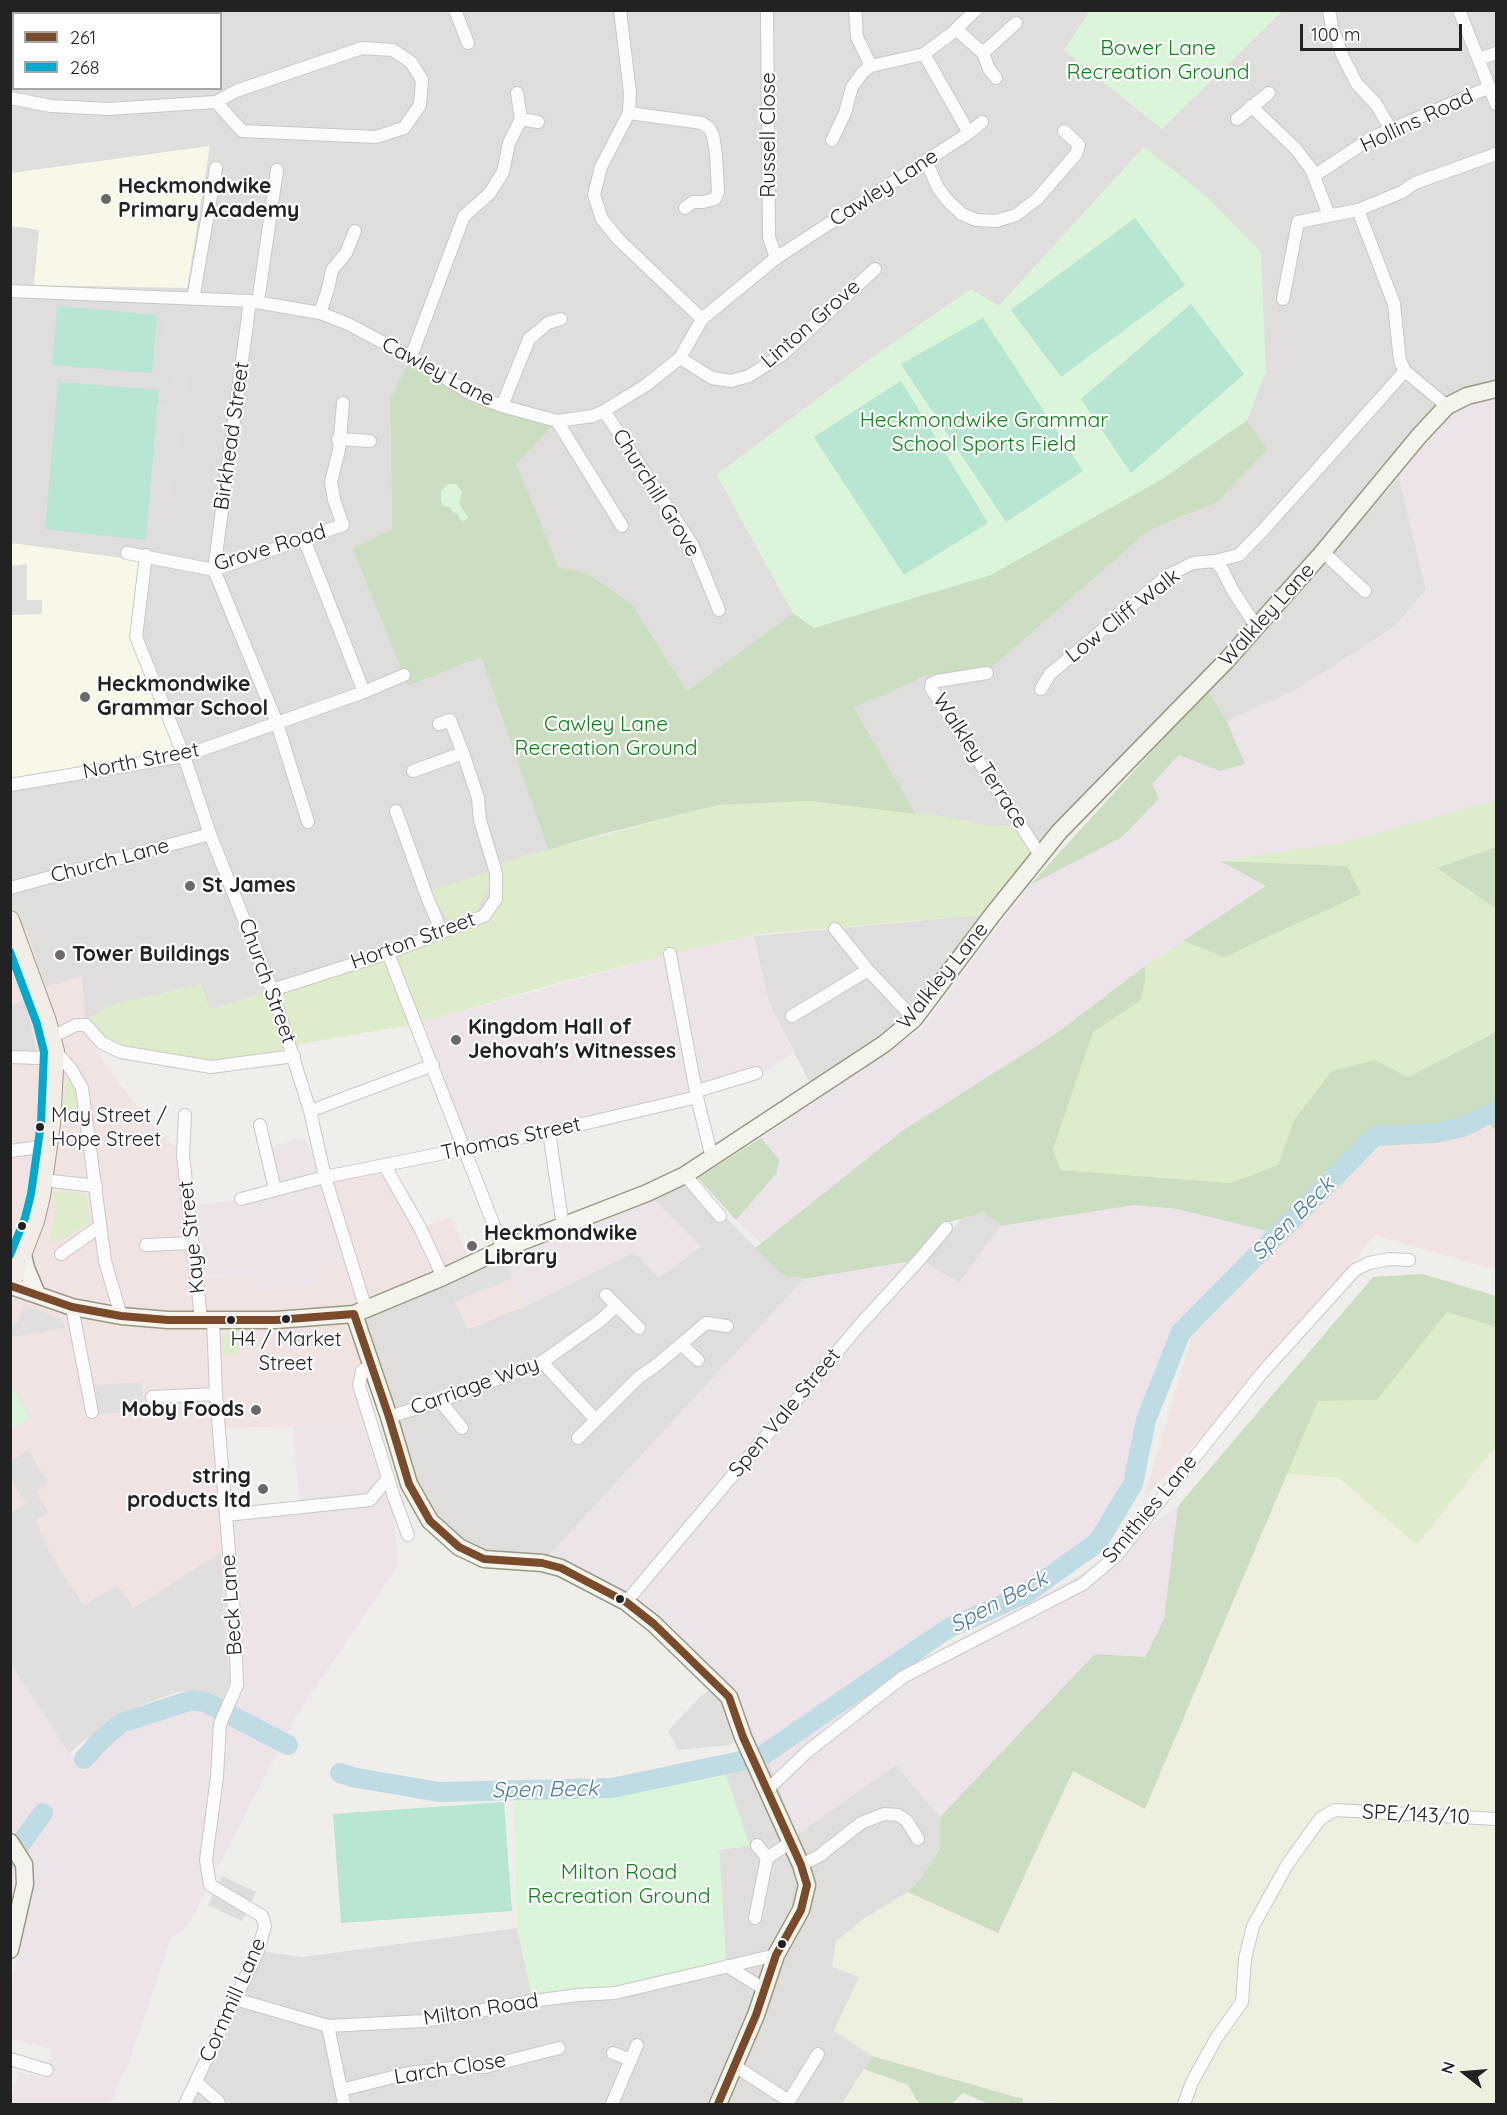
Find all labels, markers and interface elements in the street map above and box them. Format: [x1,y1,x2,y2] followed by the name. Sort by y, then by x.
[12,12,222,90] legend
[1303,12,1465,50] scale bar
[1311,23,1360,46] text: 100 m
[70,26,96,49] text: 261
[1067,36,1249,86] park label: Bower Lane Recreation Ground
[70,56,99,79] text: 268
[756,72,782,198] street label: Russell Close
[1356,84,1478,158] street label: Hollins Road
[825,144,943,232] street label: Cawley Lane
[118,174,299,224] place label: Heckmondwike Primary Academy
[99,192,113,206] marker: Heckmondwike Primary Academy
[756,274,866,374] street label: Linton Grove
[377,332,499,412] street label: Cawley Lane
[209,360,255,512] street label: Birkhead Street
[860,408,1108,458] park label: Heckmondwike Grammar School Sports Field
[607,425,705,561] street label: Churchill Grove
[211,519,329,577] street label: Grove Road
[1214,558,1320,672] street label: Walkley Lane
[1061,564,1185,668] street label: Low Cliff Walk
[97,672,268,722] place label: Heckmondwike Grammar School
[927,689,1033,833] street label: Walkley Terrace
[78,690,92,704] marker: Heckmondwike Grammar School
[515,712,697,762] park label: Cawley Lane Recreation Ground
[81,737,201,785] street label: North Street
[48,833,172,889] street label: Church Lane
[202,873,296,899] place label: St James
[183,879,197,893] marker: St James
[347,907,479,975] street label: Horton Street
[233,915,301,1047] street label: Church Street
[892,917,994,1035] street label: Walkley Lane
[72,942,230,968] place label: Tower Buildings
[53,948,67,962] marker: Tower Buildings
[468,1015,676,1065] place label: Kingdom Hall of Jehovah's Witnesses
[449,1033,463,1047] marker: Kingdom Hall of Jehovah's Witnesses
[51,1104,167,1151] place label: May Street / Hope Street
[439,1112,583,1166] street label: Thomas Street
[34,1121,46,1133] marker: May Street / Hope Street
[1246,1172,1340,1266] water label: Spen Beck
[174,1179,210,1295] street label: Kaye Street
[16,1220,28,1232] unlabelled marker
[484,1221,637,1271] place label: Heckmondwike Library
[465,1239,479,1253] marker: Heckmondwike Library
[280,1313,292,1325] marker: H4 / Market Street
[225,1314,237,1326] unlabelled marker
[231,1328,341,1375] place label: H4 / Market Street
[724,1344,846,1482] street label: Spen Vale Street
[407,1351,543,1421] street label: Carriage Way
[121,1397,244,1423] place label: Moby Foods
[249,1403,263,1417] marker: Moby Foods
[1097,1449,1203,1569] street label: Smithies Lane
[127,1464,251,1514] place label: string products ltd
[256,1482,270,1496] marker: string products ltd
[216,1554,248,1656] street label: Beck Lane
[946,1565,1052,1639] water label: Spen Beck
[614,1593,626,1605] unlabelled marker
[491,1776,599,1804] water label: Spen Beck
[1361,1800,1471,1830] street label: SPE/143/10
[528,1860,710,1910] park label: Milton Road Recreation Ground
[194,1934,272,2066] street label: Cornmill Lane
[776,1938,788,1950] unlabelled marker
[422,1988,540,2032] street label: Milton Road
[1435,2043,1495,2103] north arrow
[392,2048,508,2090] street label: Larch Close
[1437,2059,1459,2076] text: N

